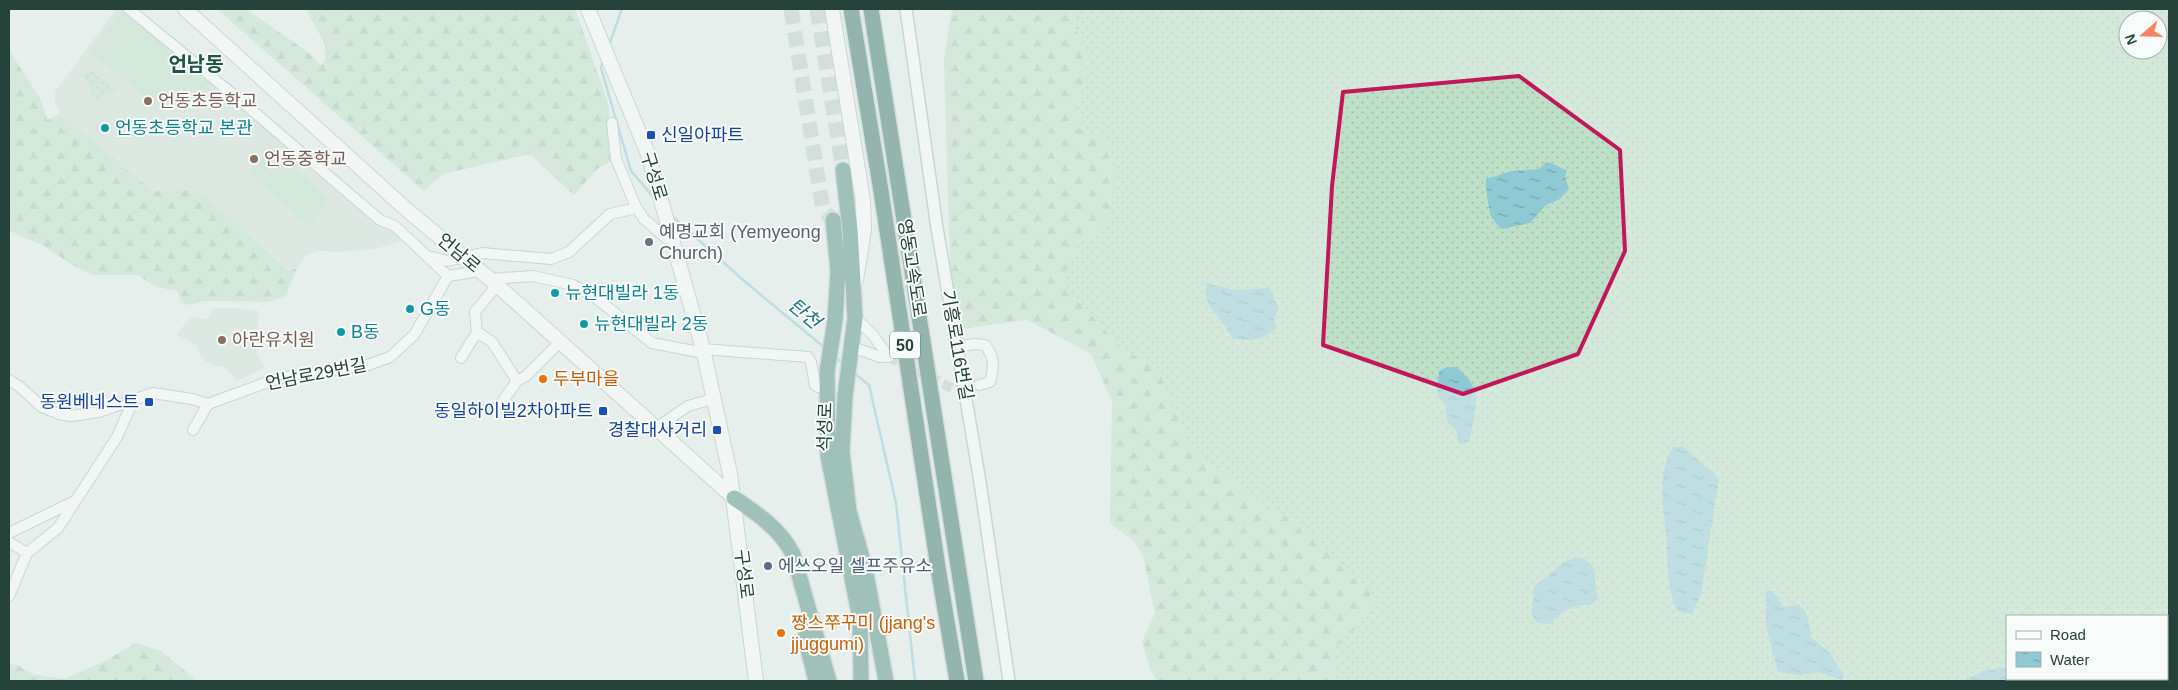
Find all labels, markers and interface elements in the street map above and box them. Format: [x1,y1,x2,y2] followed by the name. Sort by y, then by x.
[2118,10,2168,60] north arrow
[2122,32,2140,47] text: N
[168,53,224,75] district label: 언남동
[158,91,257,111] place label: 언동초등학교
[142,95,154,107] marker: 언동초등학교
[115,118,253,138] place label: 언동초등학교 본관
[99,122,111,134] marker: 언동초등학교 본관
[661,125,744,145] place label: 신일아파트
[645,129,657,141] marker: 신일아파트
[264,149,347,169] place label: 언동중학교
[637,149,671,203] street label: 구성로
[248,153,260,165] marker: 언동중학교
[894,217,930,319] street label: 영동고속도로
[659,222,821,263] place label: 예명교회 (Yemyeong Church)
[434,229,484,277] street label: 언남로
[643,236,655,248] marker: 예명교회 (Yemyeong Church)
[565,283,679,303] place label: 뉴현대빌라 1동
[549,287,561,299] marker: 뉴현대빌라 1동
[937,288,977,402] street label: 기흥로116번길
[785,294,826,334] water label: 탄천
[420,299,451,319] place label: G동
[404,303,416,315] marker: G동
[594,314,708,334] place label: 뉴현대빌라 2동
[578,318,590,330] marker: 뉴현대빌라 2동
[351,322,380,342] place label: B동
[335,326,347,338] marker: B동
[232,330,315,350] place label: 아란유치원
[890,332,920,358] road number: 50
[216,334,228,346] marker: 아란유치원
[264,354,368,394] street label: 언남로29번길
[553,369,619,389] place label: 두부마을
[537,373,549,385] marker: 두부마을
[40,392,139,412] place label: 동원베네스트
[143,396,155,408] marker: 동원베네스트
[434,401,593,421] place label: 동일하이빌2차아파트
[814,402,836,452] street label: 석성로
[597,405,609,417] marker: 동일하이빌2차아파트
[608,420,707,440] place label: 경찰대사거리
[711,424,723,436] marker: 경찰대사거리
[731,548,757,600] street label: 구성로
[778,556,932,576] place label: 에쓰오일 셀프주유소
[762,560,774,572] marker: 에쓰오일 셀프주유소
[790,613,935,654] place label: 짱스쭈꾸미 (jjang's jjuggumi)
[2006,615,2168,680] legend
[2050,626,2086,643] text: Road
[775,627,787,639] marker: 짱스쭈꾸미 (jjang's jjuggumi)
[2050,651,2089,668] text: Water

